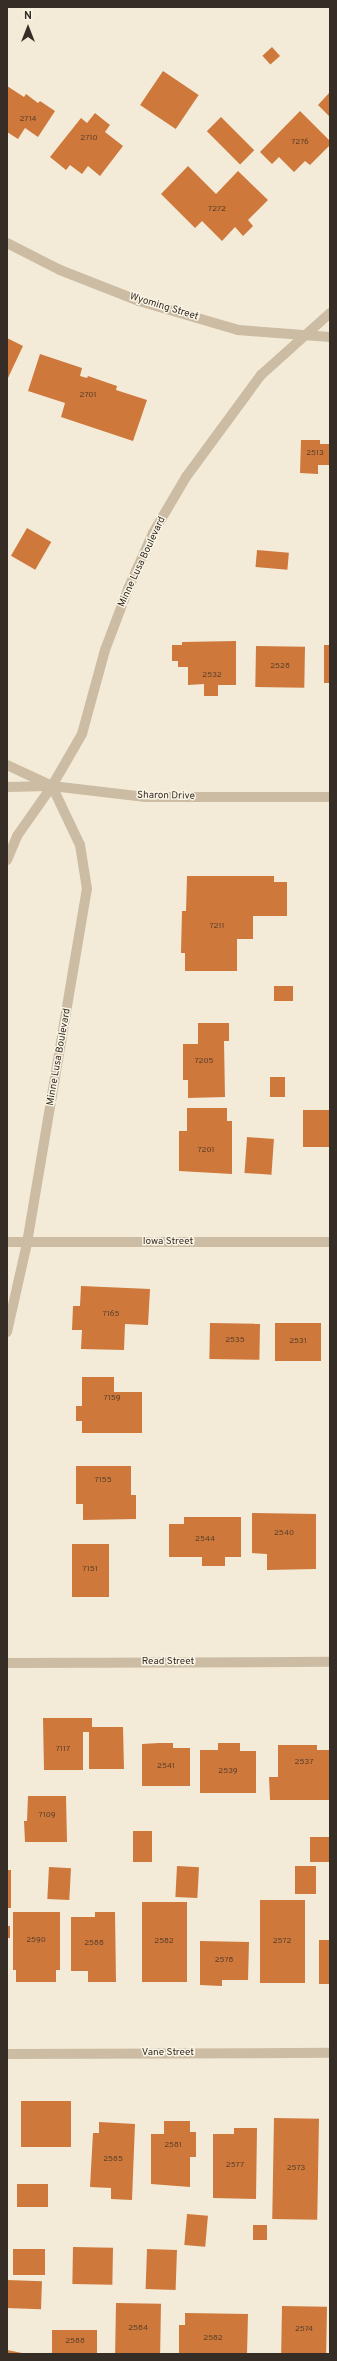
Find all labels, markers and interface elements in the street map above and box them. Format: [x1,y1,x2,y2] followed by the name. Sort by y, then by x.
[8,8,48,48] north arrow
[24,9,32,23] text: N
[20,115,36,125] house number: 2714
[80,134,98,144] house number: 2710
[291,138,309,148] house number: 7276
[208,205,226,215] house number: 7272
[128,291,200,323] street label: Wyoming Street
[80,391,96,401] house number: 2701
[306,449,324,459] house number: 2513
[116,515,168,609] street label: Minne Lusa Boulevard
[270,662,290,672] house number: 2528
[202,671,222,681] house number: 2532
[137,789,195,803] street label: Sharon Drive
[210,922,224,932] house number: 7211
[45,1007,73,1107] street label: Minne Lusa Boulevard
[194,1057,214,1067] house number: 7205
[197,1146,215,1156] house number: 7201
[143,1236,193,1248] street label: Iowa Street
[102,1310,120,1320] house number: 7165
[225,1336,245,1346] house number: 2535
[289,1337,307,1347] house number: 2531
[104,1394,120,1404] house number: 7159
[94,1476,112,1486] house number: 7155
[274,1529,294,1539] house number: 2540
[195,1535,215,1545] house number: 2544
[82,1565,98,1575] house number: 7151
[142,1656,194,1668] street label: Read Street
[56,1745,70,1755] house number: 7117
[295,1758,313,1768] house number: 2537
[157,1762,175,1772] house number: 2541
[218,1767,238,1777] house number: 2539
[38,1811,56,1821] house number: 7109
[26,1936,46,1946] house number: 2590
[154,1937,174,1947] house number: 2582
[273,1937,291,1947] house number: 2572
[84,1939,104,1949] house number: 2588
[215,1956,233,1966] house number: 2578
[142,2047,194,2059] street label: Vane Street
[164,2141,182,2151] house number: 2581
[103,2155,123,2165] house number: 2585
[226,2161,244,2171] house number: 2577
[287,2164,305,2174] house number: 2573
[128,2324,148,2334] house number: 2584
[295,2325,313,2335] house number: 2574
[203,2334,223,2344] house number: 2582
[65,2337,85,2347] house number: 2588

